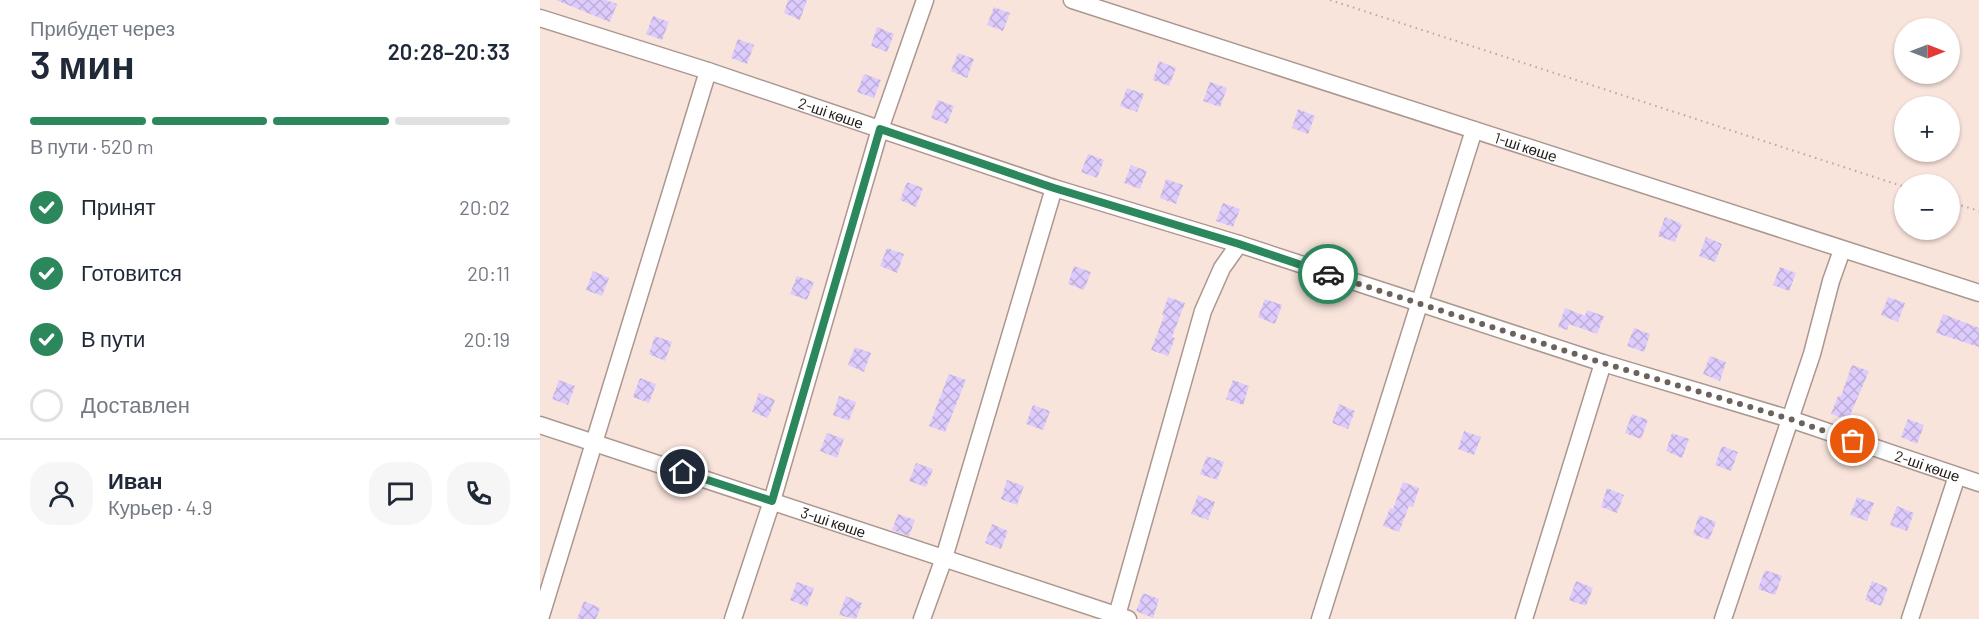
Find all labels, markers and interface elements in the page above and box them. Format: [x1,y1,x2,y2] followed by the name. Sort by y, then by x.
[30,16,175,40] text: Прибудет через
[1894,18,1960,84] north arrow
[1894,18,1960,240] map controls
[388,38,510,64] text: 20:28–20:33
[30,40,135,87] text: 3 мин
[796,93,866,132] street label: 2-ші көше
[1894,96,1960,162] button: +
[1492,128,1560,165] street label: 1-ші көше
[30,134,154,158] text: В пути · 520 m
[1894,174,1960,240] button: −
[30,191,63,224] icon: check
[81,193,155,219] text: Принят
[459,195,510,219] text: 20:02
[1298,244,1358,304] courier
[30,257,63,290] icon: check
[1312,258,1345,291] icon: car
[81,259,182,285] text: Готовится
[467,261,510,285] text: 20:11
[30,323,63,356] icon: check
[81,325,145,351] text: В пути
[464,327,510,351] text: 20:19
[81,391,190,417] text: Доставлен
[1827,415,1878,466] pin
[1836,424,1869,457] icon: bag
[657,446,708,497] pin
[1893,446,1962,485] street label: 2-ші көше
[666,455,699,488] icon: home
[30,462,93,525] button: person
[369,462,432,525] button: chat
[447,462,510,525] button: phone
[108,467,163,493] text: Иван
[108,495,212,519] text: Курьер · 4.9
[799,503,868,541] street label: 3-ші көше

